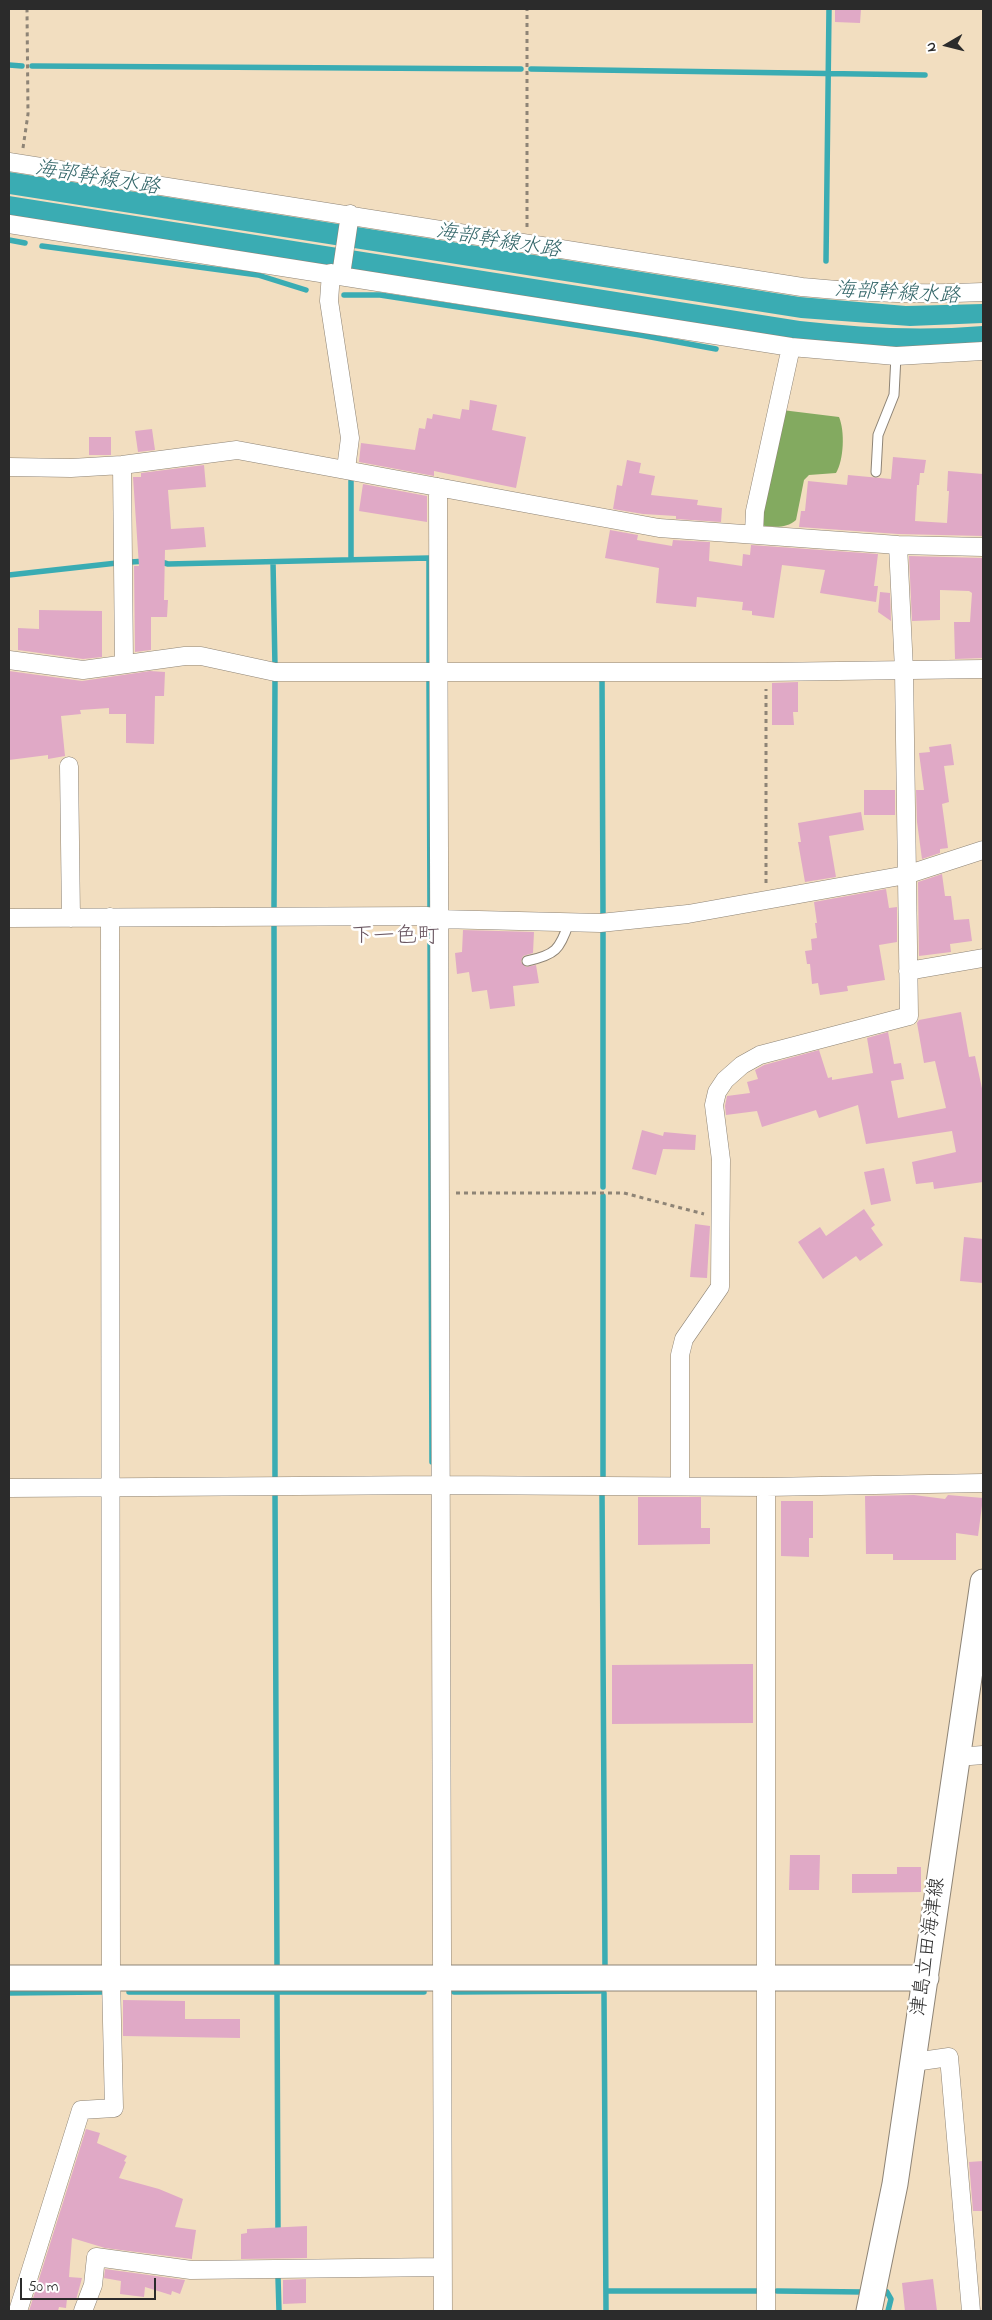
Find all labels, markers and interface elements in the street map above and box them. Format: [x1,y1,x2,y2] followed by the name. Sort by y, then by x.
[922,20,972,70] north arrow
[921,41,943,53] text: N
[33,158,161,202] water label: 海部幹線水路
[434,221,562,265] water label: 海部幹線水路
[833,279,961,311] water label: 海部幹線水路
[351,925,439,951] district label: 下一色町
[908,1876,952,2018] street label: 津島立田海津線
[22,2268,159,2300] scale bar
[28,2276,58,2298] text: 50 m

